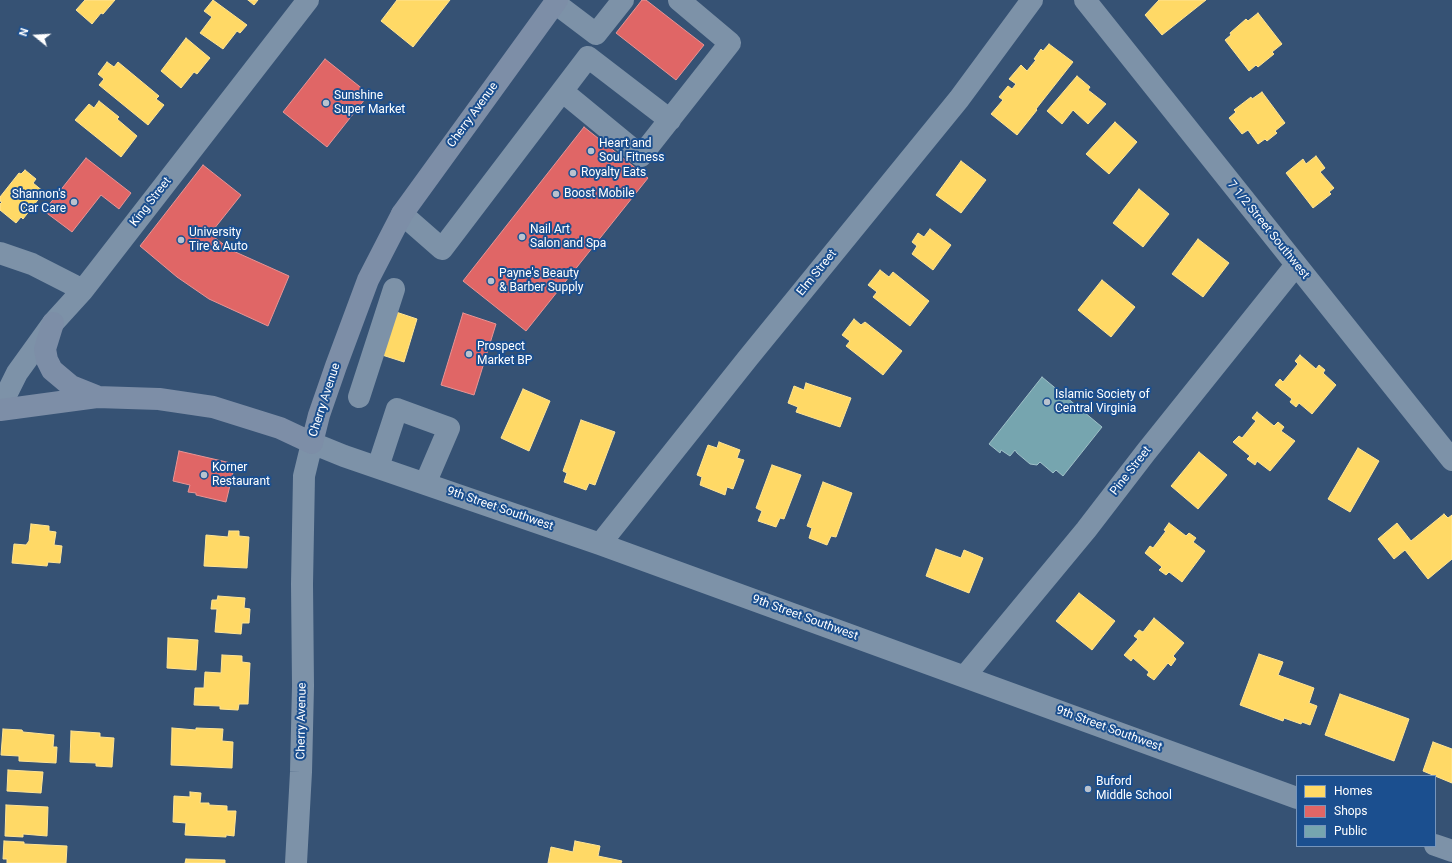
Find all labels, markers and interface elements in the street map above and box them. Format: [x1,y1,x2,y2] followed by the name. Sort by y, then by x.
[16,16,56,56] north arrow
[17,26,31,38] text: N
[445,80,501,150] street label: Cherry Avenue
[334,89,405,117] place label: Sunshine Super Market
[321,98,331,108] marker: Sunshine Super Market
[599,137,664,165] place label: Heart and Soul Fitness
[586,146,596,156] marker: Heart and Soul Fitness
[581,166,646,180] place label: Royalty Eats
[568,168,578,178] marker: Royalty Eats
[127,175,175,229] street label: King Street
[1224,178,1312,282] street label: 7 1/2 Street Southwest
[564,187,635,201] place label: Boost Mobile
[12,188,66,216] place label: Shannon's Car Care
[551,189,561,199] marker: Boost Mobile
[69,197,79,207] marker: Shannon's Car Care
[530,223,606,251] place label: Nail Art Salon and Spa
[189,226,248,254] place label: University Tire & Auto
[517,232,527,242] marker: Nail Art Salon and Spa
[176,235,186,245] marker: University Tire & Auto
[794,247,840,299] street label: Elm Street
[499,267,583,295] place label: Payne's Beauty & Barber Supply
[486,276,496,286] marker: Payne's Beauty & Barber Supply
[477,340,532,368] place label: Prospect Market BP
[464,349,474,359] marker: Prospect Market BP
[306,361,344,439] street label: Cherry Avenue
[1055,388,1150,416] place label: Islamic Society of Central Virginia
[1042,397,1052,407] marker: Islamic Society of Central Virginia
[1107,444,1155,498] street label: Pine Street
[212,461,270,489] place label: Korner Restaurant
[199,470,209,480] marker: Korner Restaurant
[445,484,555,534] street label: 9th Street Southwest
[750,592,860,644] street label: 9th Street Southwest
[294,682,310,760] street label: Cherry Avenue
[1054,703,1164,755] street label: 9th Street Southwest
[1096,775,1172,803] place label: Buford Middle School
[1296,775,1436,847] legend
[1083,784,1093,794] marker: Buford Middle School
[1334,784,1372,798] text: Homes
[1334,804,1368,818] text: Shops
[1334,824,1367,838] text: Public

